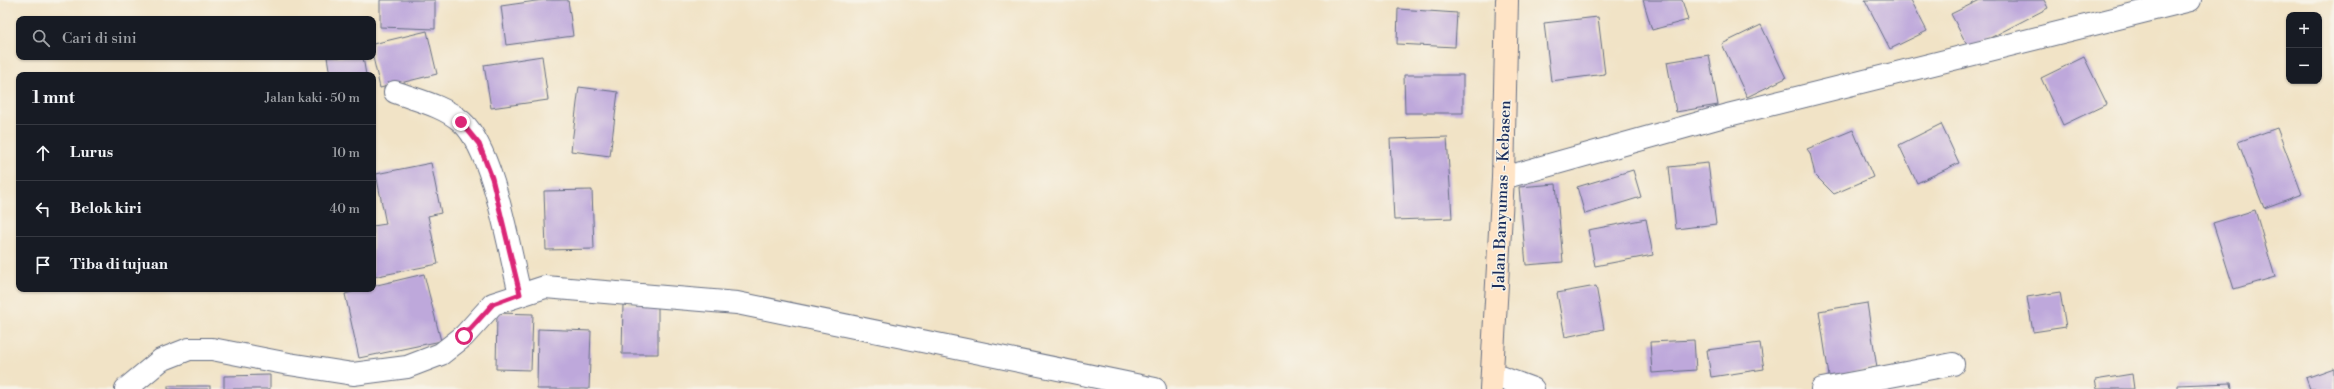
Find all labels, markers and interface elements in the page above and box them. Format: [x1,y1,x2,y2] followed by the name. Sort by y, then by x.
[2286,12,2322,84] map controls
[2286,12,2322,48] button: +
[16,16,376,60] search box
[30,27,52,49] icon: search
[62,29,137,48] text: Cari di sini
[2286,48,2322,84] button: −
[32,87,75,109] text: 1 mnt
[265,90,360,106] text: Jalan kaki · 50 m
[1489,99,1515,291] street label: Jalan Banyumas - Kebasen
[452,113,470,131] route end
[32,142,54,164] icon: ahead
[70,143,113,162] text: Lurus
[332,145,360,161] text: 10 m
[32,198,54,220] icon: left
[70,199,141,218] text: Belok kiri
[330,201,360,217] text: 40 m
[32,254,54,276] icon: arrive
[70,255,168,274] text: Tiba di tujuan
[455,327,473,345] route start

